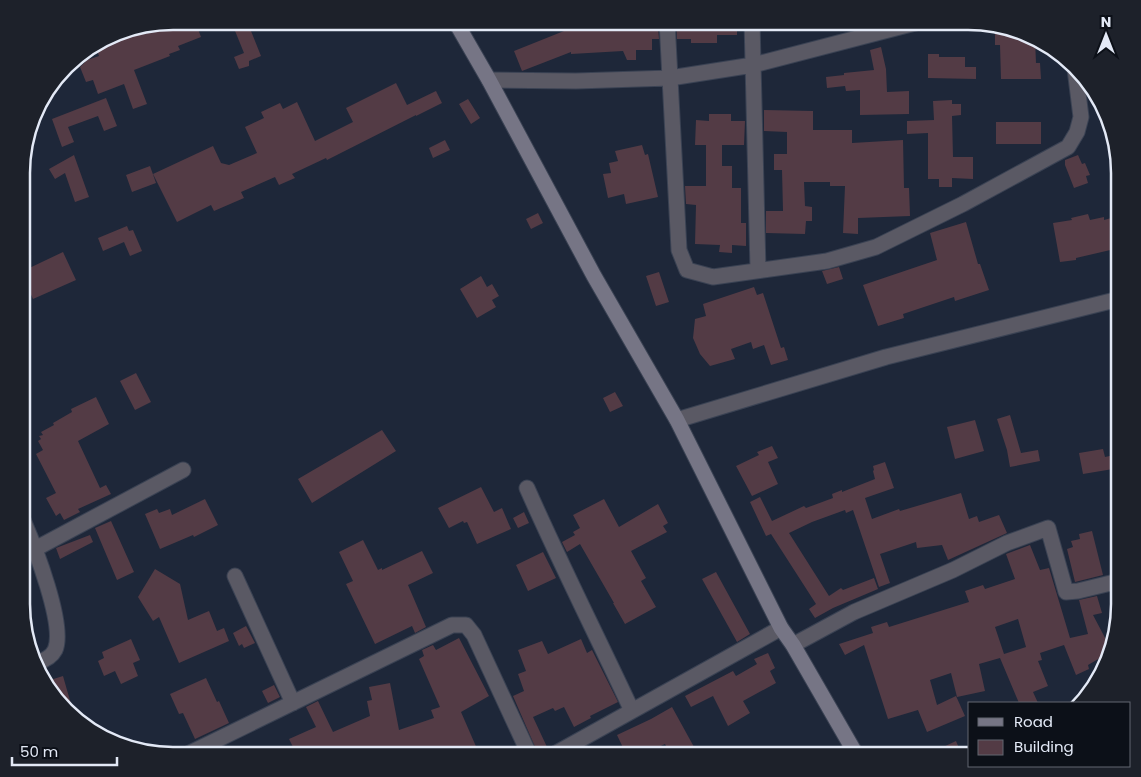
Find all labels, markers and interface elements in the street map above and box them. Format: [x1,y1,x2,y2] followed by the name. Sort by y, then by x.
[1081,10,1131,60] north arrow
[1101,12,1111,32] text: N
[968,702,1131,767] legend
[1014,711,1053,732] text: Road
[12,734,118,766] scale bar
[1014,736,1074,757] text: Building
[20,741,58,762] text: 50 m

